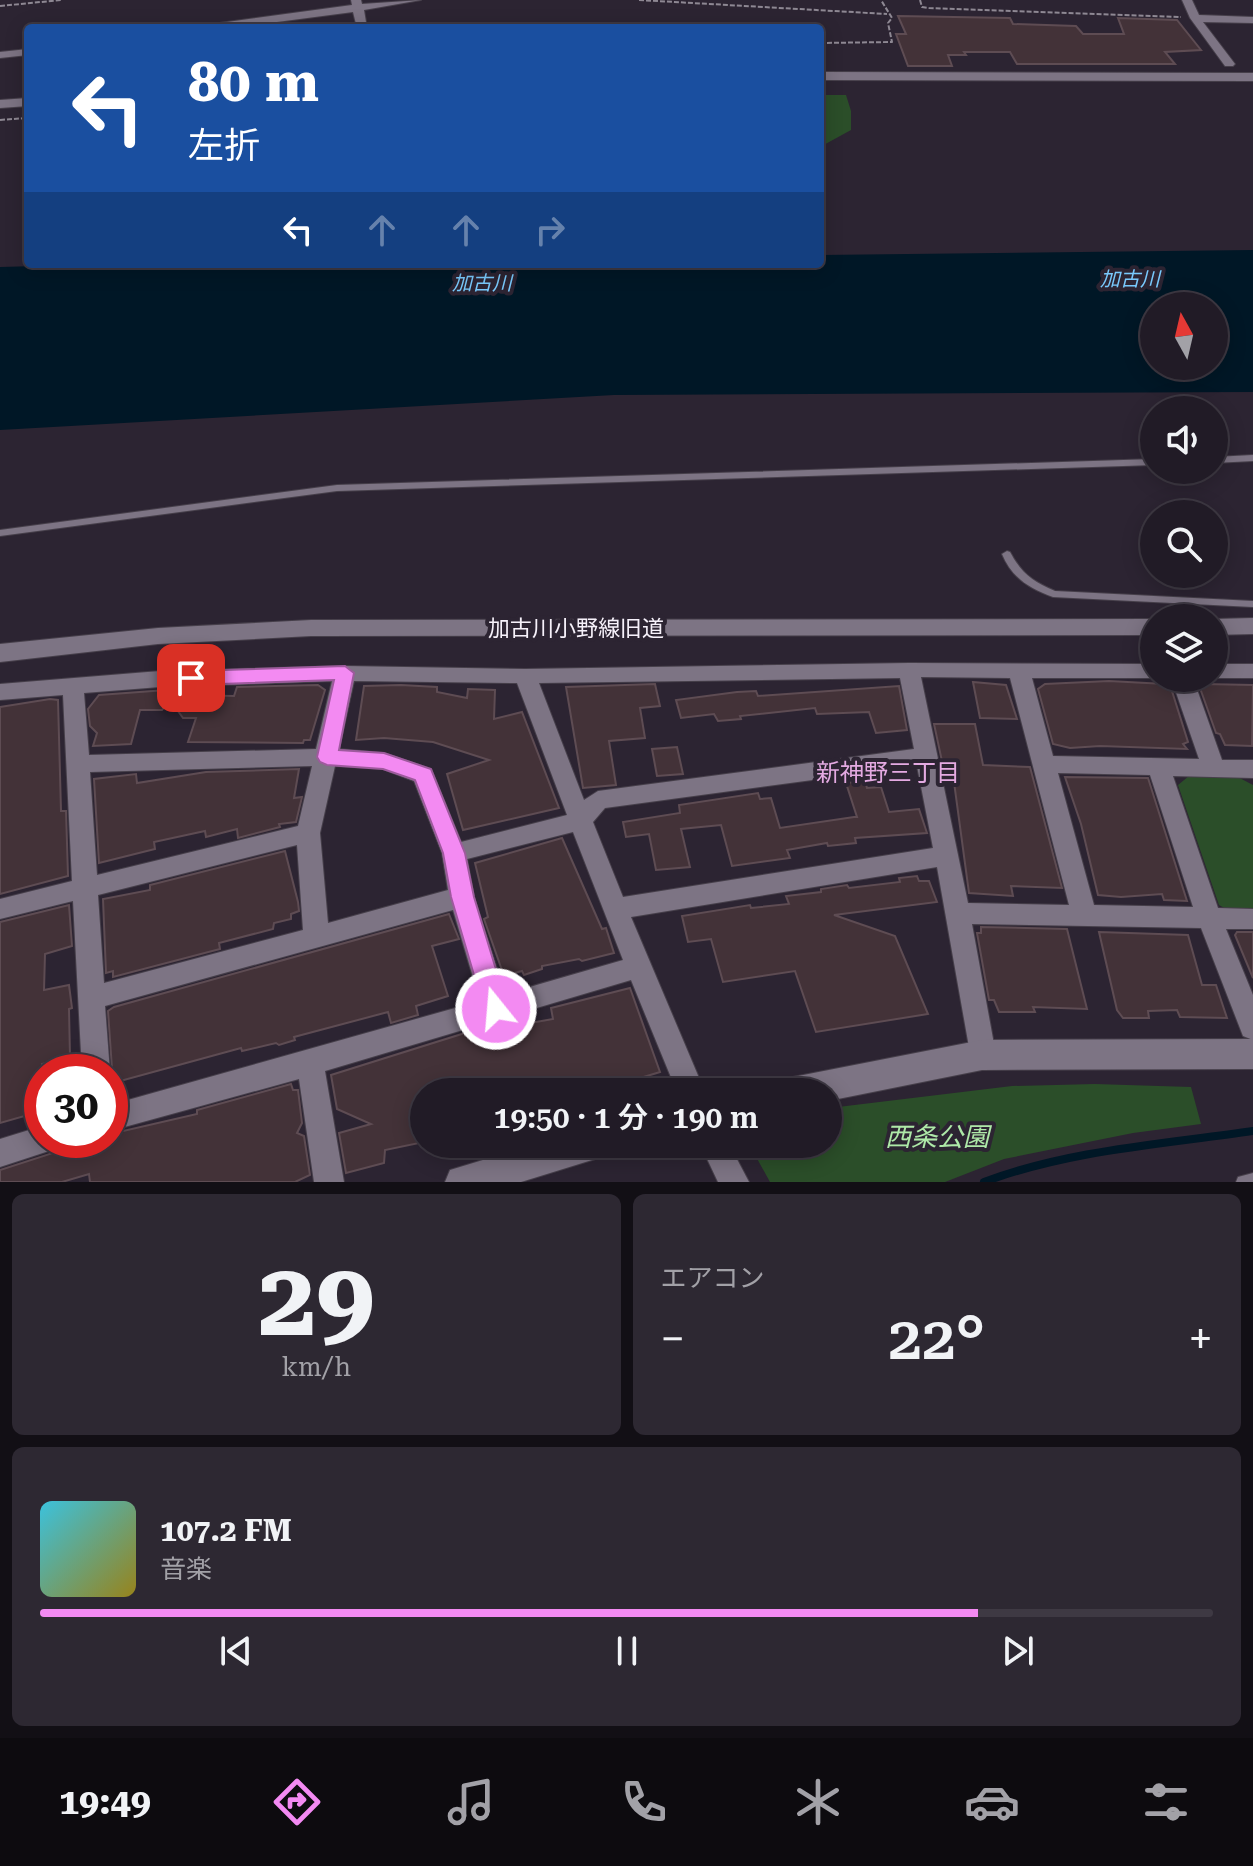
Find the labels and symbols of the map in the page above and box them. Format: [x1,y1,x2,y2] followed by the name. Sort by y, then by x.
[1100,267,1162,291] water label: 加古川
[452,271,514,295] water label: 加古川
[1140,292,1228,380] north arrow
[488,616,664,641] street label: 加古川小野線旧道
[157,644,225,712] pin
[816,759,960,787] district label: 新神野三丁目
[454,967,538,1051] position arrow
[24,1054,128,1158] speed limit sign: 30
[885,1122,993,1152] park label: 西条公園

